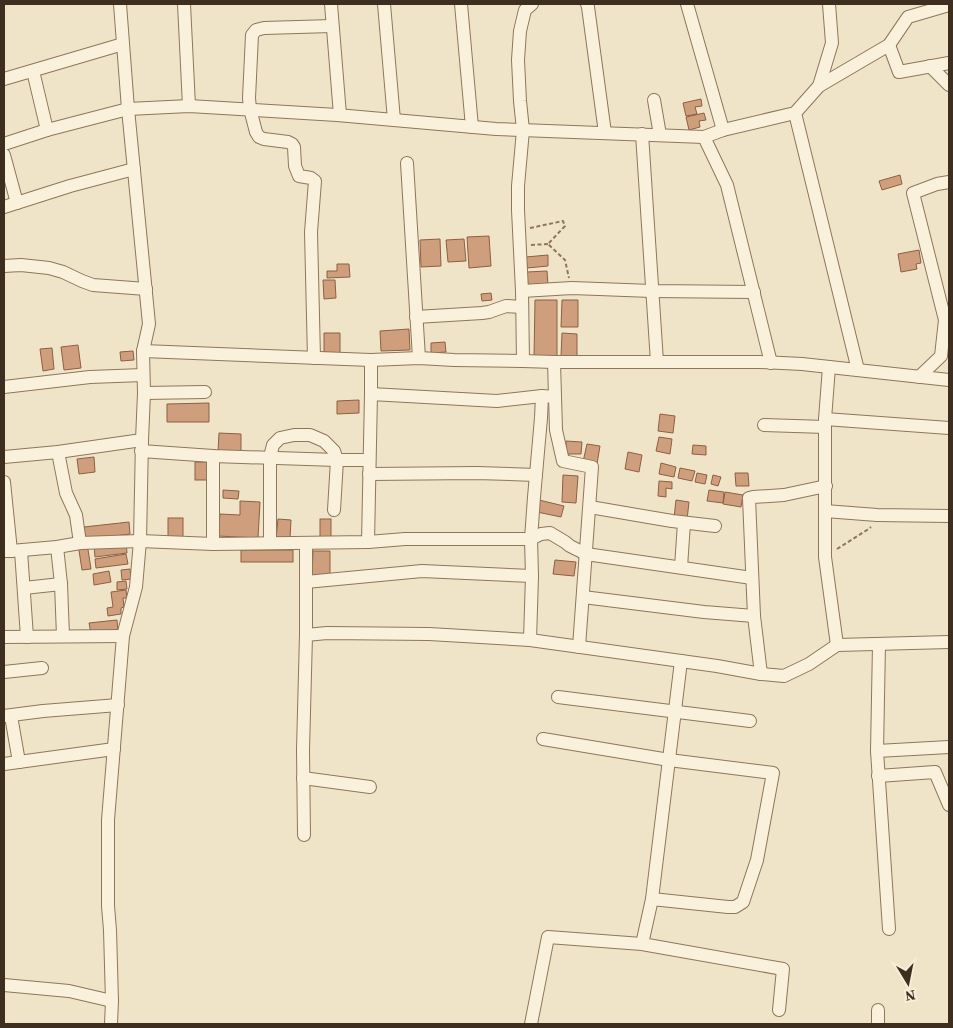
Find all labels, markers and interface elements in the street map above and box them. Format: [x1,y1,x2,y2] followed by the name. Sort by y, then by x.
[883,958,933,1008] north arrow
[903,985,917,1007] text: N

